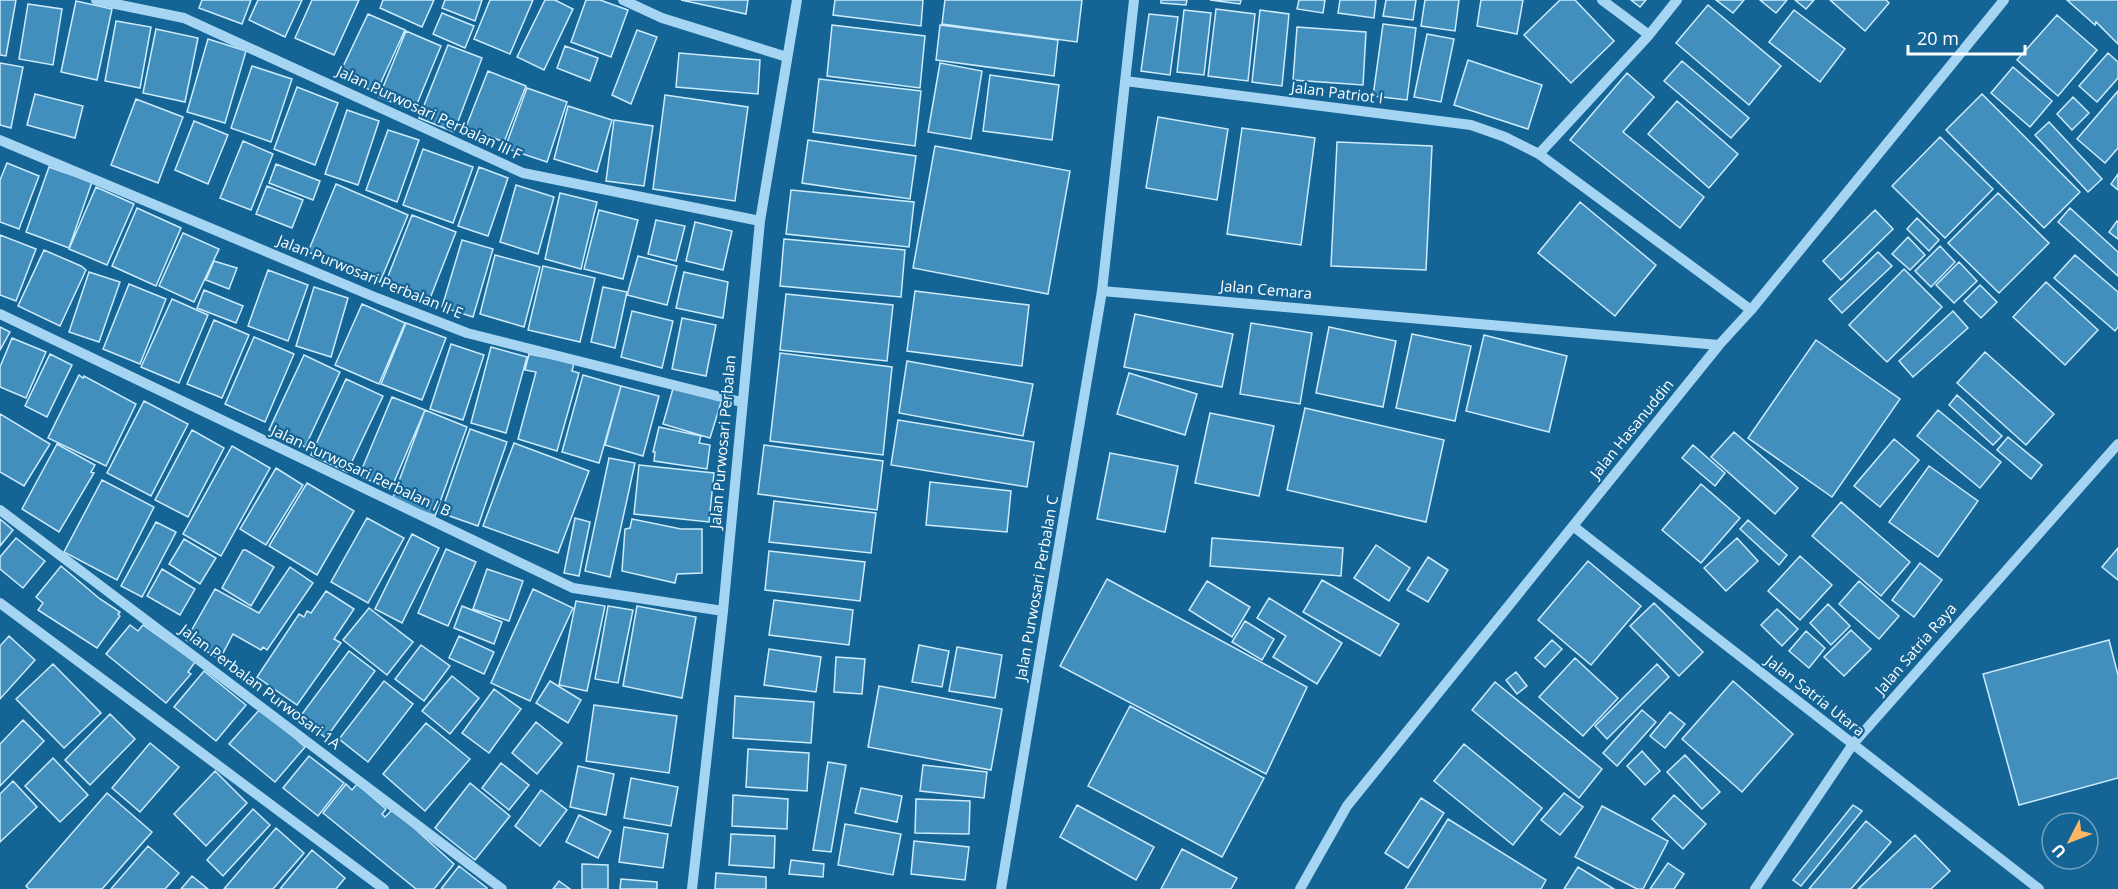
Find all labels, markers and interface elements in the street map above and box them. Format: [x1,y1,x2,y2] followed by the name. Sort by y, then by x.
[1908,18,2025,56] scale bar
[1917,26,1959,50] text: 20 m
[332,59,526,164] street label: Jalan Purwosari Perbalan III F
[1288,76,1384,108] street label: Jalan Patriot I
[273,229,466,323] street label: Jalan Purwosari Perbalan II E
[1217,275,1313,303] street label: Jalan Cemara
[704,354,740,532] street label: Jalan Purwosari Perbalan
[1584,375,1677,484] street label: Jalan Hasanuddin
[267,419,454,521] street label: Jalan Purwosari Perbalan I B
[1010,494,1062,684] street label: Jalan Purwosari Perbalan C
[1869,598,1961,700] street label: Jalan Satria Raya
[175,618,345,754] street label: Jalan Perbalan Purwosari 1A
[1760,649,1869,740] street label: Jalan Satria Utara
[2040,811,2100,871] north arrow
[2047,839,2071,863] text: U

